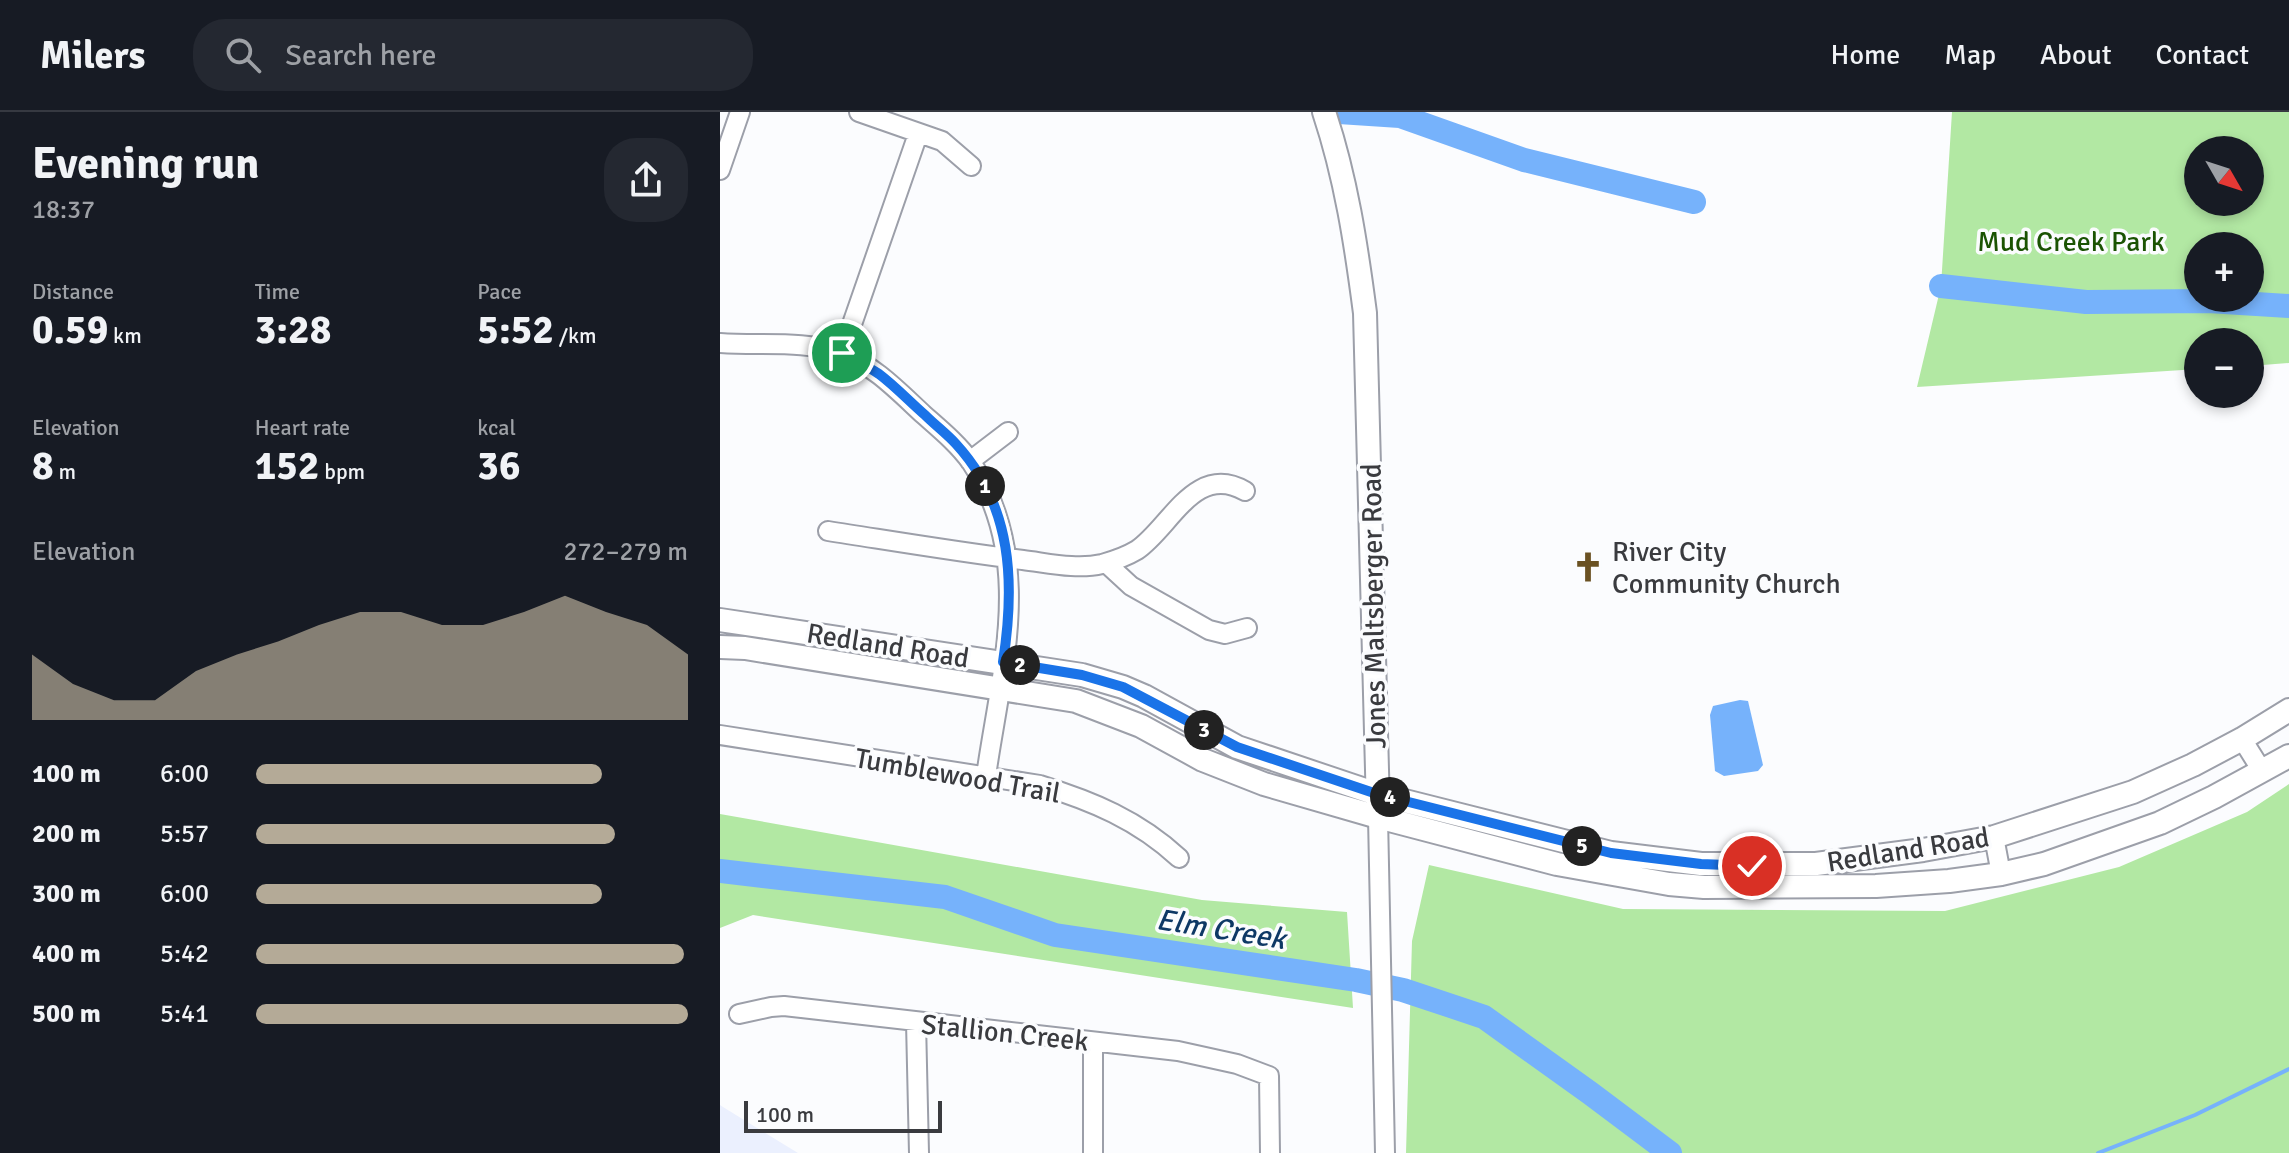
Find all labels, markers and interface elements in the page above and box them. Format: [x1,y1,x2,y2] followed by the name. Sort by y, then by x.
[193,19,753,91] search box
[40,32,145,79] text: Milers
[221,33,265,77] icon: search
[285,37,437,74] text: Search here
[1831,38,1900,72] text: Home
[1944,38,1996,72] text: Map
[2040,38,2112,72] text: About
[2156,38,2249,72] text: Contact
[2184,136,2264,216] north arrow
[2184,136,2264,408] map controls
[32,137,259,191] text: Evening run
[604,138,688,222] button: share
[32,194,95,226] text: 18:37
[1977,225,2165,259] park label: Mud Creek Park
[2184,232,2264,312] button: +
[32,278,114,305] text: Distance
[255,278,300,305] text: Time
[477,278,522,305] text: Pace
[32,305,108,355] text: 0.59
[255,305,331,355] text: 3:28
[477,305,554,355] text: 5:52
[808,319,876,387] pin
[108,322,142,349] text: km
[554,322,597,349] text: /km
[2184,328,2264,408] button: −
[820,331,864,375] icon: arrive
[32,414,120,441] text: Elevation
[255,414,350,441] text: Heart rate
[477,414,516,441] text: kcal
[32,441,54,491] text: 8
[255,441,319,491] text: 152
[477,441,521,491] text: 36
[54,458,76,485] text: m
[319,458,365,485] text: bpm
[1355,463,1393,749] street label: Jones Maltsberger Road
[965,466,1005,506] pin: 1
[979,472,991,499] text: 1
[1612,535,1841,601] place label: River City Community Church
[32,536,136,568] text: Elevation
[564,536,688,568] text: 272–279 m
[1571,550,1605,584] church icon: River City Community Church
[804,616,971,676] street label: Redland Road
[1000,645,1040,685] pin: 2
[1014,651,1026,678] text: 2
[1184,710,1224,750] pin: 3
[1198,716,1210,743] text: 3
[852,741,1063,811] street label: Tumblewood Trail
[32,758,101,790] text: 100 m
[160,758,209,790] text: 6:00
[1370,777,1410,817] pin: 4
[1384,783,1396,810] text: 4
[32,818,101,850] text: 200 m
[160,818,209,850] text: 5:57
[1825,820,1992,880] street label: Redland Road
[1562,826,1602,866] pin: 5
[1576,832,1588,859] text: 5
[1718,832,1786,900] pin
[1730,844,1774,888] icon: check
[32,878,101,910] text: 300 m
[160,878,209,910] text: 6:00
[1154,901,1291,958] water label: Elm Creek
[32,938,101,970] text: 400 m
[160,938,209,970] text: 5:42
[32,998,101,1030] text: 500 m
[160,998,209,1030] text: 5:41
[920,1007,1090,1059] street label: Stallion Creek
[744,1097,942,1133] scale bar
[756,1101,814,1128] text: 100 m

